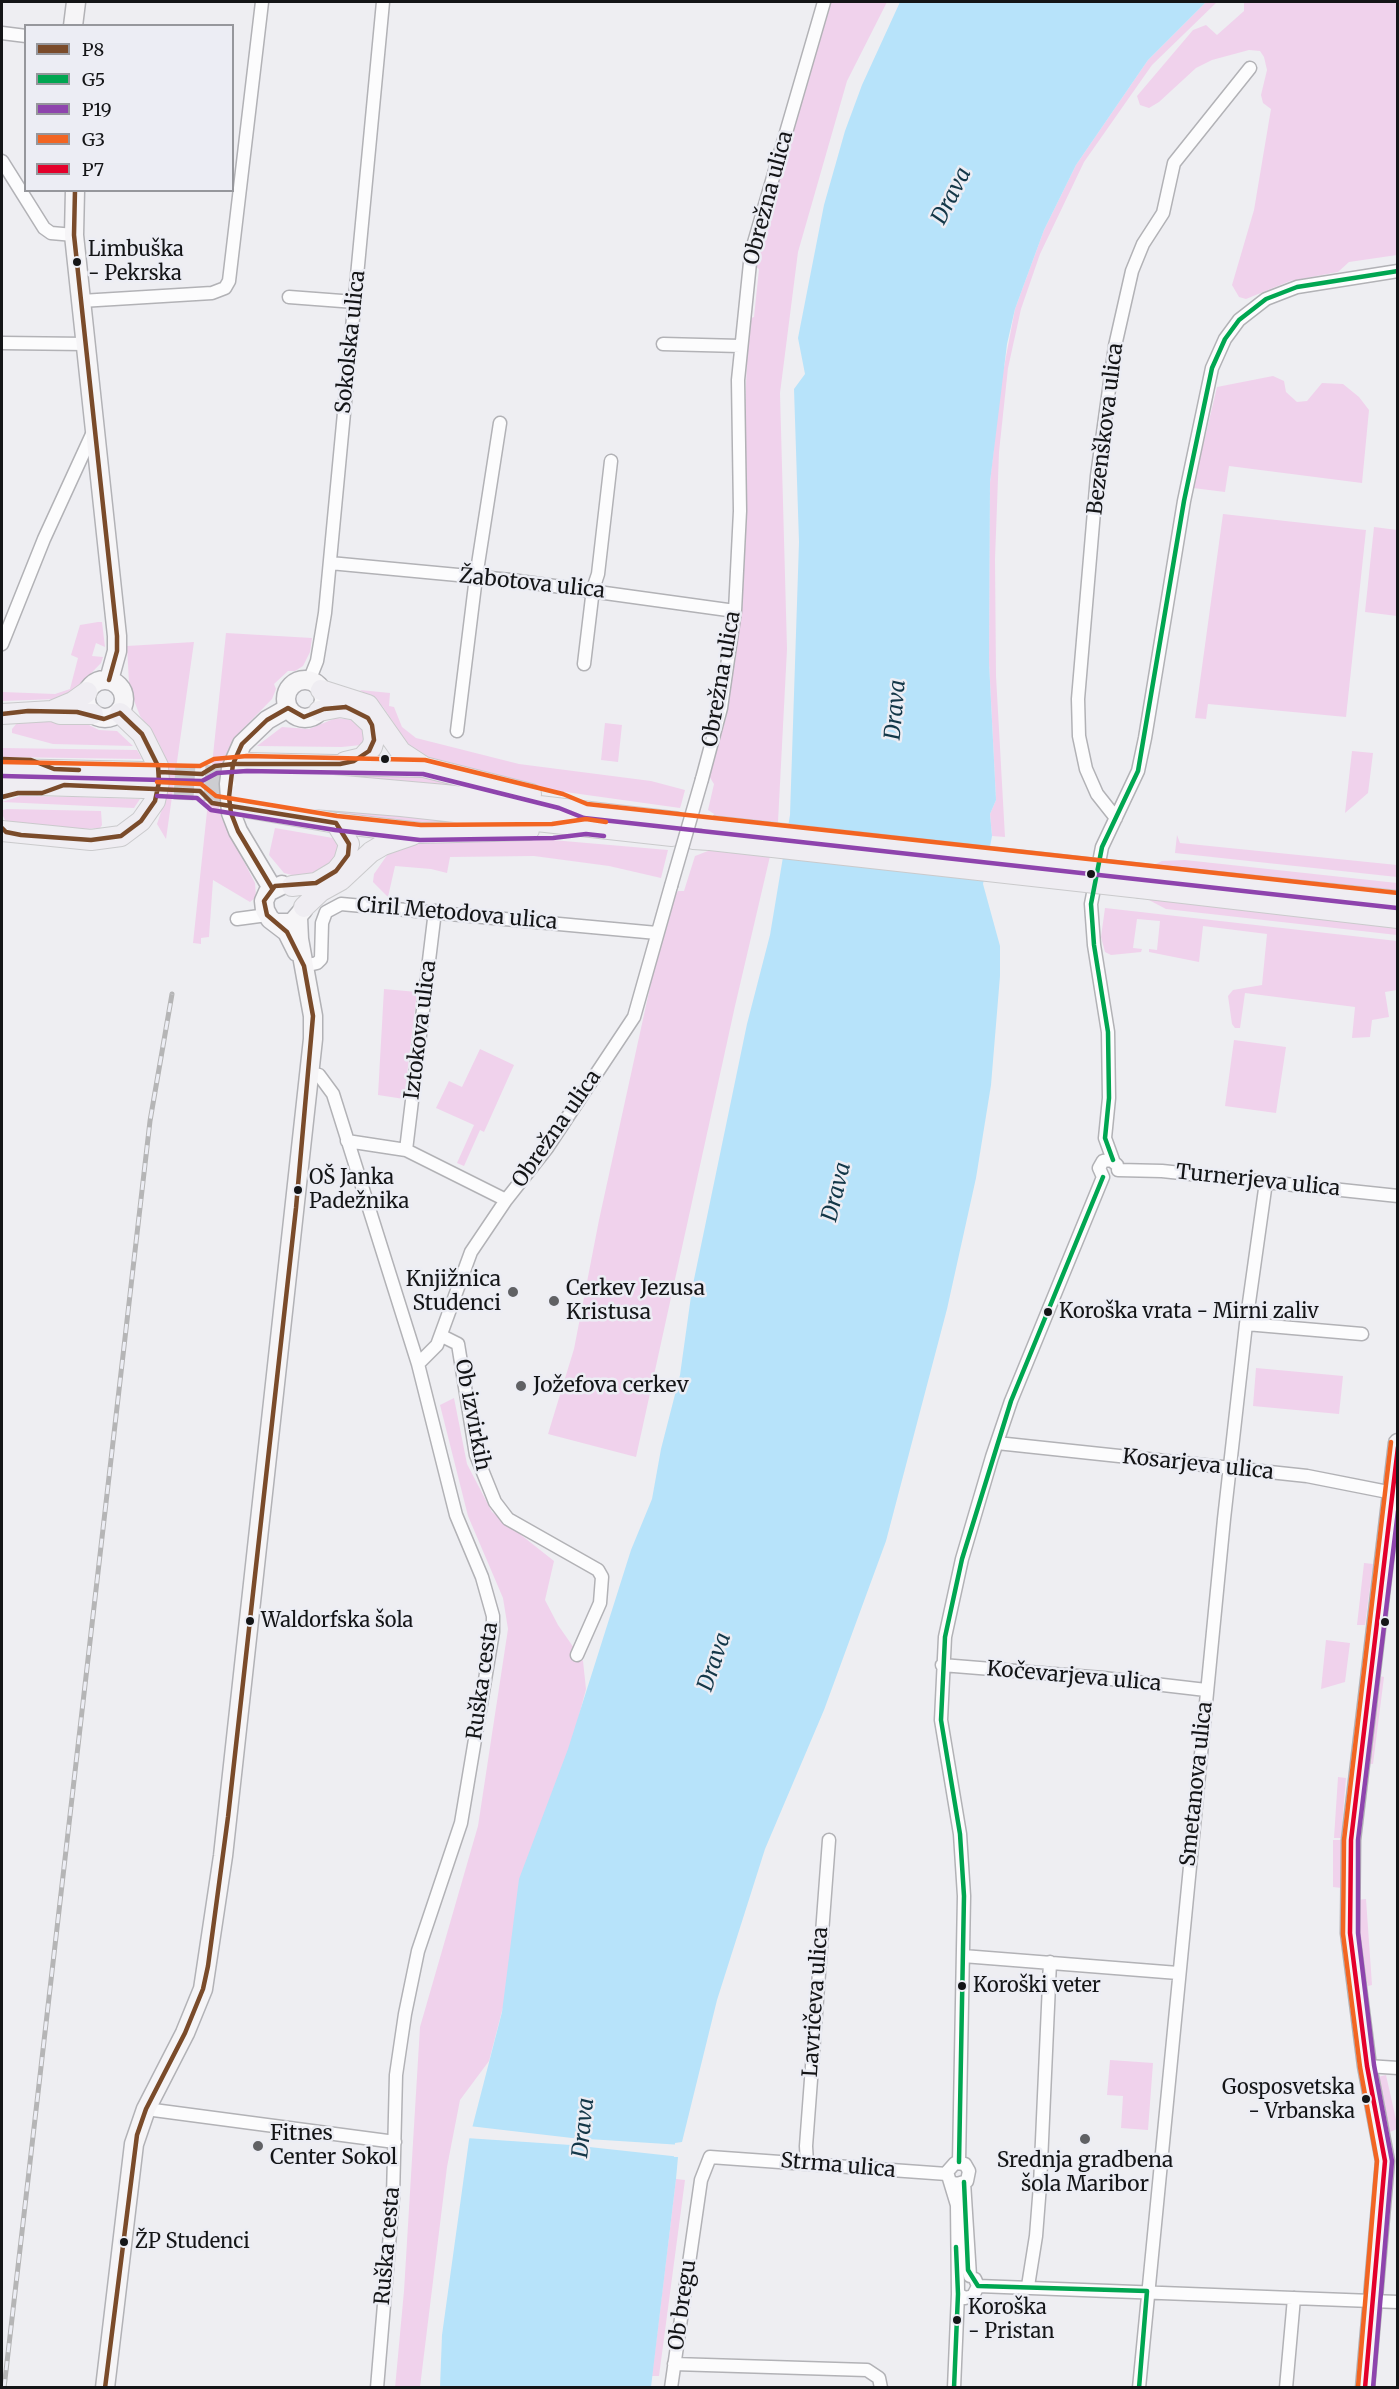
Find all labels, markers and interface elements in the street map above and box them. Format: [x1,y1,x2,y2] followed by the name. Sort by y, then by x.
[24,24,234,192] legend
[82,38,104,61] text: P8
[82,68,105,91] text: G5
[82,98,112,121] text: P19
[82,128,105,151] text: G3
[739,128,799,268] street label: Obrežna ulica
[82,158,104,181] text: P7
[927,163,977,229] water label: Drava
[88,238,184,285] place label: Limbuška - Pekrska
[71,256,83,268] marker: Limbuška - Pekrska
[331,269,371,415] street label: Sokolska ulica
[1083,342,1129,516] street label: Bezenškova ulica
[458,564,606,604] street label: Žabotova ulica
[698,609,746,749] street label: Obrežna ulica
[880,679,912,741] water label: Drava
[379,753,391,765] unlabelled marker
[1085,868,1097,880] unlabelled marker
[356,893,558,935] street label: Ciril Metodova ulica
[400,959,442,1101] street label: Iztokova ulica
[507,1065,607,1193] street label: Obrežna ulica
[817,1160,857,1224] water label: Drava
[1175,1160,1341,1202] street label: Turnerjeva ulica
[309,1166,409,1213] place label: OŠ Janka Padežnika
[292,1184,304,1196] marker: OŠ Janka Padežnika
[406,1267,501,1317] place label: Knjižnica Studenci
[566,1276,705,1326] place label: Cerkev Jezusa Kristusa
[506,1285,520,1299] marker: Knjižnica Studenci
[547,1294,561,1308] marker: Cerkev Jezusa Kristusa
[1059,1300,1319,1324] place label: Koroška vrata - Mirni zaliv
[1042,1306,1054,1318] marker: Koroška vrata - Mirni zaliv
[449,1357,495,1473] street label: Ob izvirkih
[533,1373,689,1399] place label: Jožefova cerkev
[514,1379,528,1393] marker: Jožefova cerkev
[1121,1445,1275,1485] street label: Kosarjeva ulica
[261,1609,413,1633] place label: Waldorfska šola
[244,1615,256,1627] marker: Waldorfska šola
[1379,1616,1391,1628] unlabelled marker
[462,1621,504,1741] street label: Ruška cesta
[693,1629,737,1695] water label: Drava
[986,1657,1162,1697] street label: Kočevarjeva ulica
[1176,1700,1218,1868] street label: Smetanova ulica
[798,1926,834,2078] street label: Lavričeva ulica
[973,1974,1101,1998] place label: Koroški veter
[956,1980,968,1992] marker: Koroški veter
[1222,2076,1355,2123] place label: Gosposvetska - Vrbanska
[1360,2093,1372,2105] marker: Gosposvetska - Vrbanska
[568,2097,600,2159] water label: Drava
[270,2121,397,2171] place label: Fitnes Center Sokol
[1078,2132,1092,2146] marker: Srednja gradbena šola Maribor
[251,2139,265,2153] marker: Fitnes Center Sokol
[779,2148,897,2184] street label: Strma ulica
[997,2148,1173,2198] place label: Srednja gradbena šola Maribor
[370,2186,406,2306] street label: Ruška cesta
[135,2230,250,2254] place label: ŽP Studenci
[118,2236,130,2248] marker: ŽP Studenci
[664,2258,702,2352] street label: Ob bregu
[968,2296,1054,2343] place label: Koroška - Pristan
[951,2314,963,2326] marker: Koroška - Pristan

